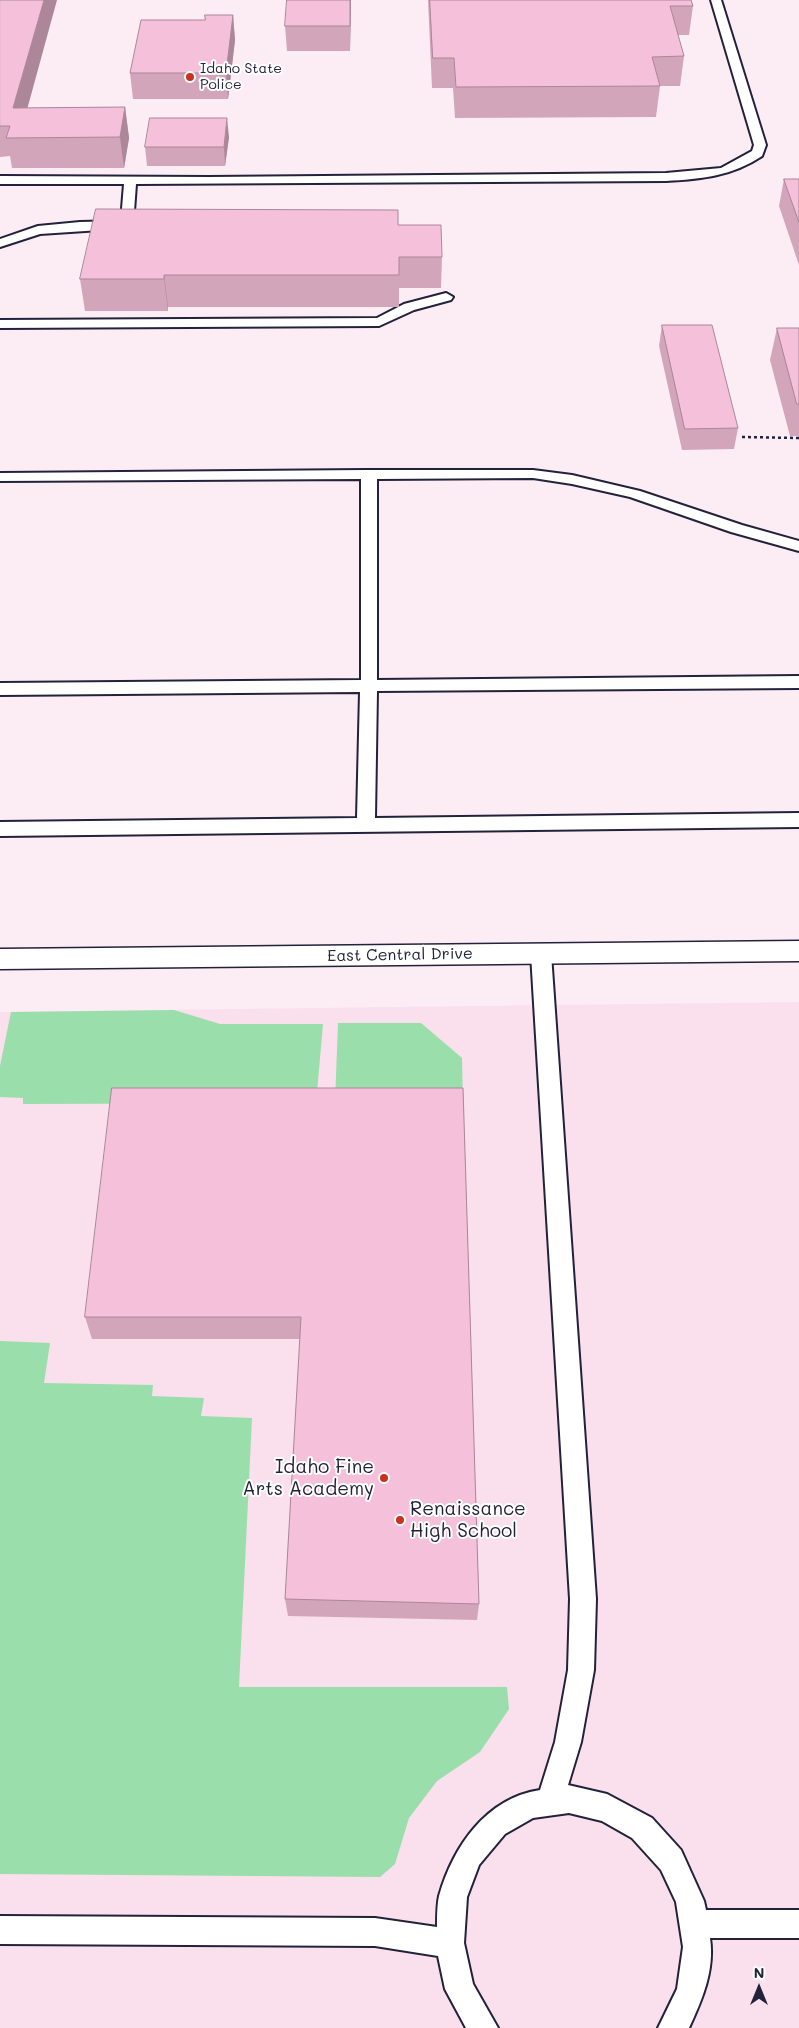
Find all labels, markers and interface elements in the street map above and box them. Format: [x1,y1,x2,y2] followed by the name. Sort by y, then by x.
[200,61,282,94] place label: Idaho State Police
[184,71,196,83] marker: Idaho State Police
[327,944,473,966] street label: East Central Drive
[243,1456,374,1500] place label: Idaho Fine Arts Academy
[378,1472,390,1484] marker: Idaho Fine Arts Academy
[410,1498,526,1542] place label: Renaissance High School
[394,1514,406,1526] marker: Renaissance High School
[734,1963,784,2013] north arrow
[754,1963,764,1982] text: N

